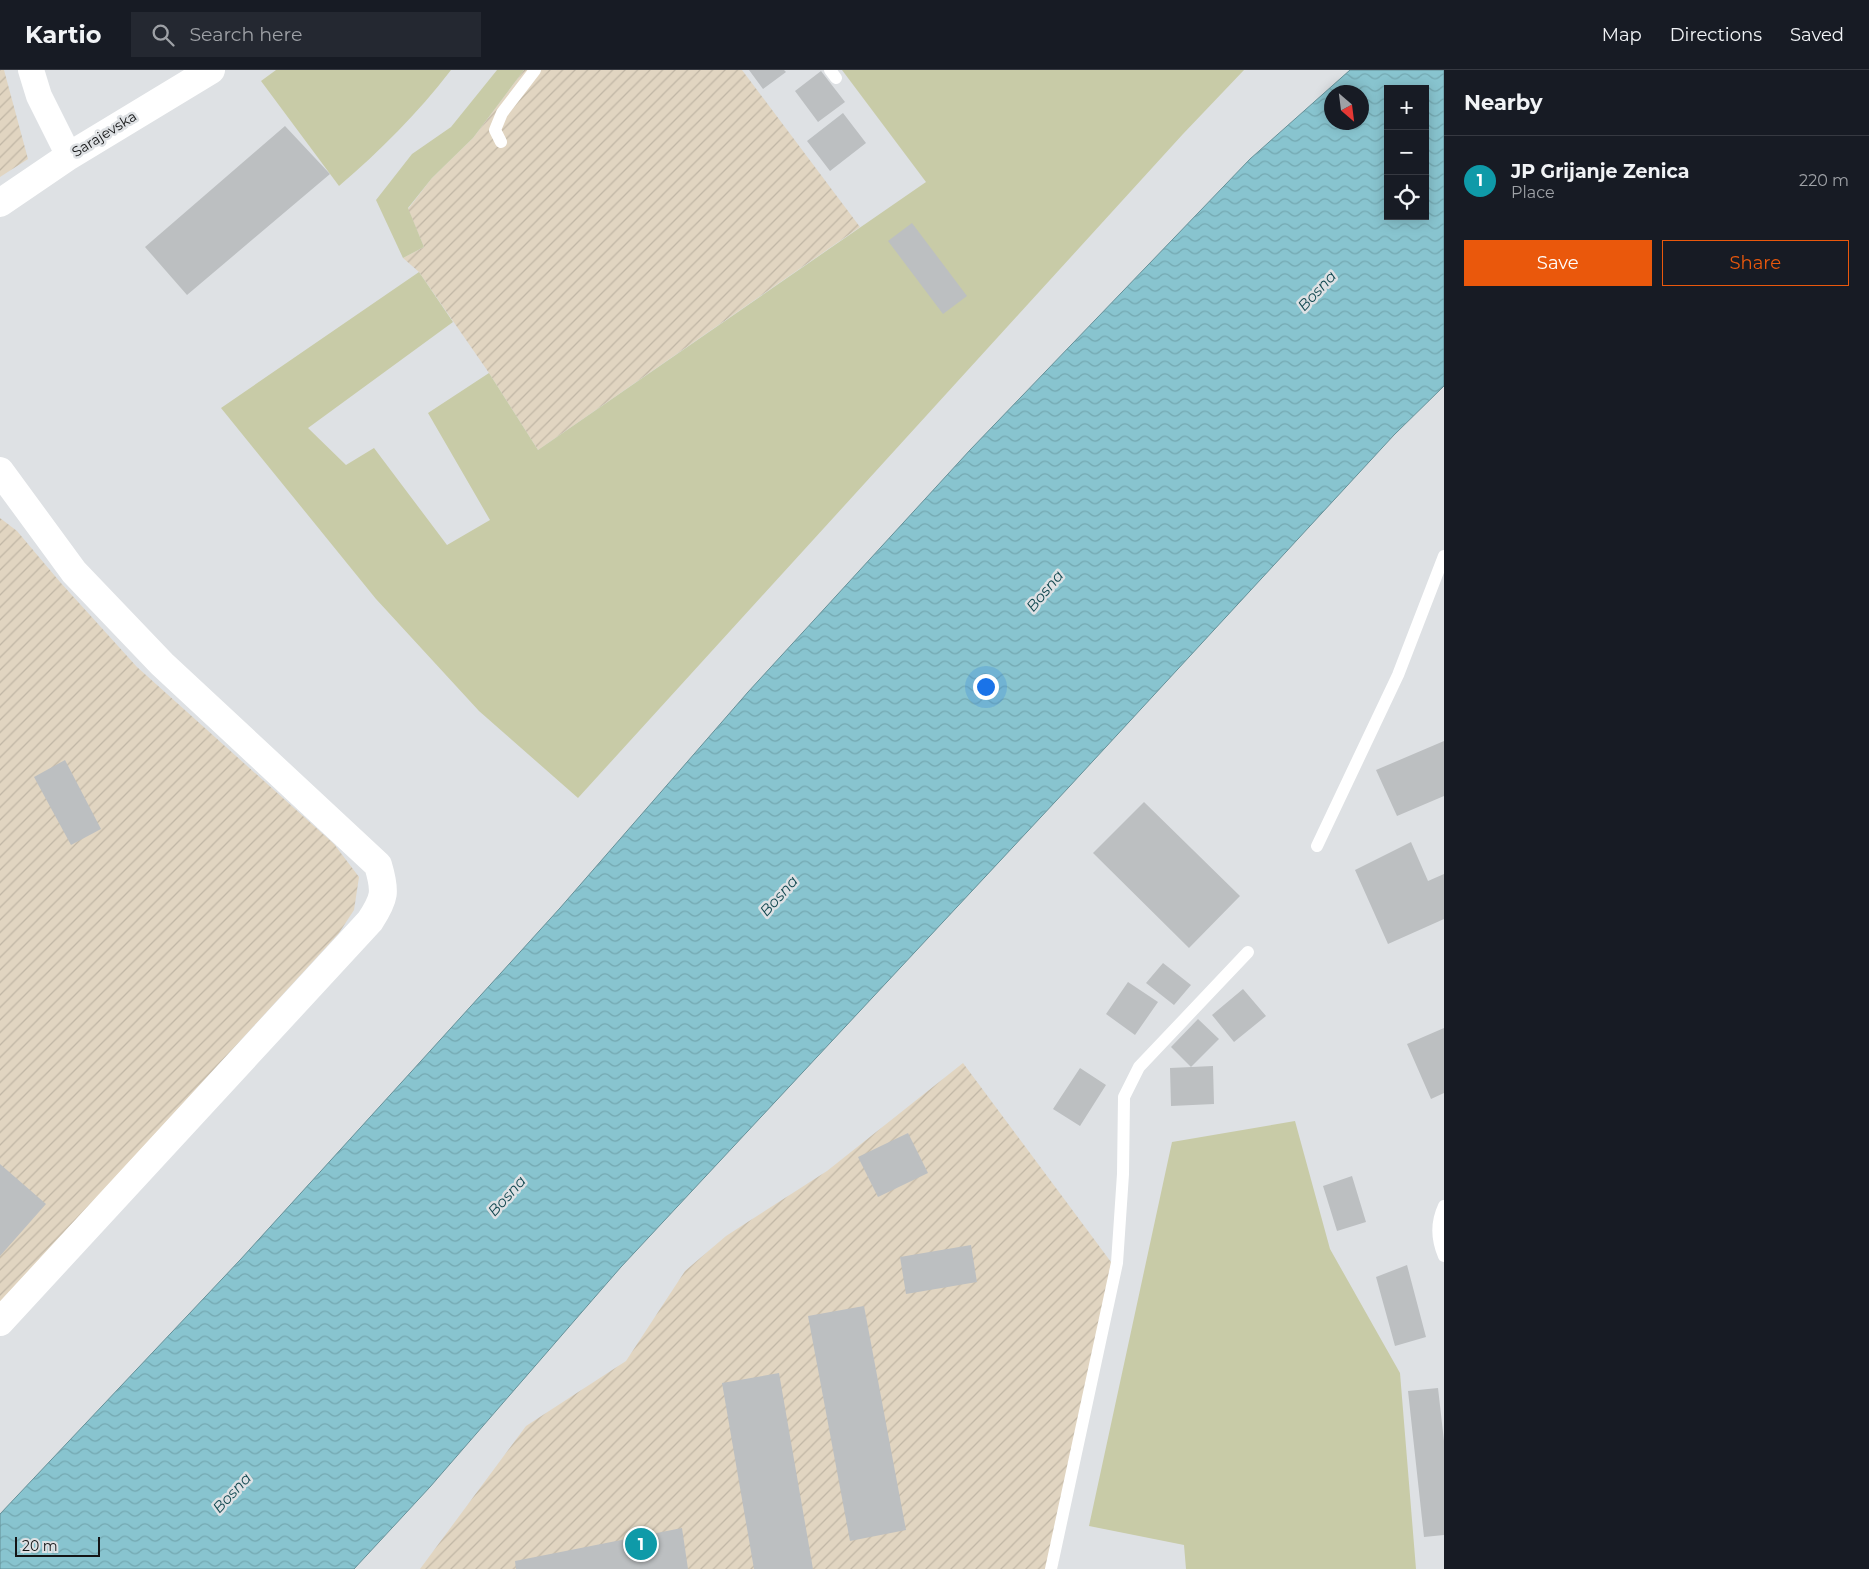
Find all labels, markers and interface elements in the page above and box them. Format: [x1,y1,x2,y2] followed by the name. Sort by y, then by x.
[131,12,481,57] search box
[25,20,101,49] text: Kartio
[149,21,177,49] icon: search
[189,23,302,46] text: Search here
[1602,24,1642,46] text: Map
[1670,24,1762,46] text: Directions
[1790,24,1844,46] text: Saved
[1324,85,1369,130] north arrow
[1384,85,1429,220] map controls
[1384,85,1429,130] button: +
[1464,90,1543,115] text: Nearby
[68,107,140,161] street label: Sarajevska
[1384,130,1429,175] button: −
[1511,160,1689,183] text: JP Grijanje Zenica
[1477,171,1483,190] text: 1
[1799,171,1849,190] text: 220 m
[1384,175,1429,220] button: locate
[1511,183,1555,202] text: Place
[1464,240,1652,286] button: Save
[1662,240,1849,286] button: Share
[1293,266,1340,315] water label: Bosna
[1022,566,1067,615] water label: Bosna
[973,674,999,700] your location
[755,871,802,920] water label: Bosna
[483,1171,530,1220] water label: Bosna
[208,1468,255,1517] water label: Bosna
[625,1525,657,1563] pin: 1
[15,1534,100,1557] scale bar
[22,1537,58,1555] text: 20 m

